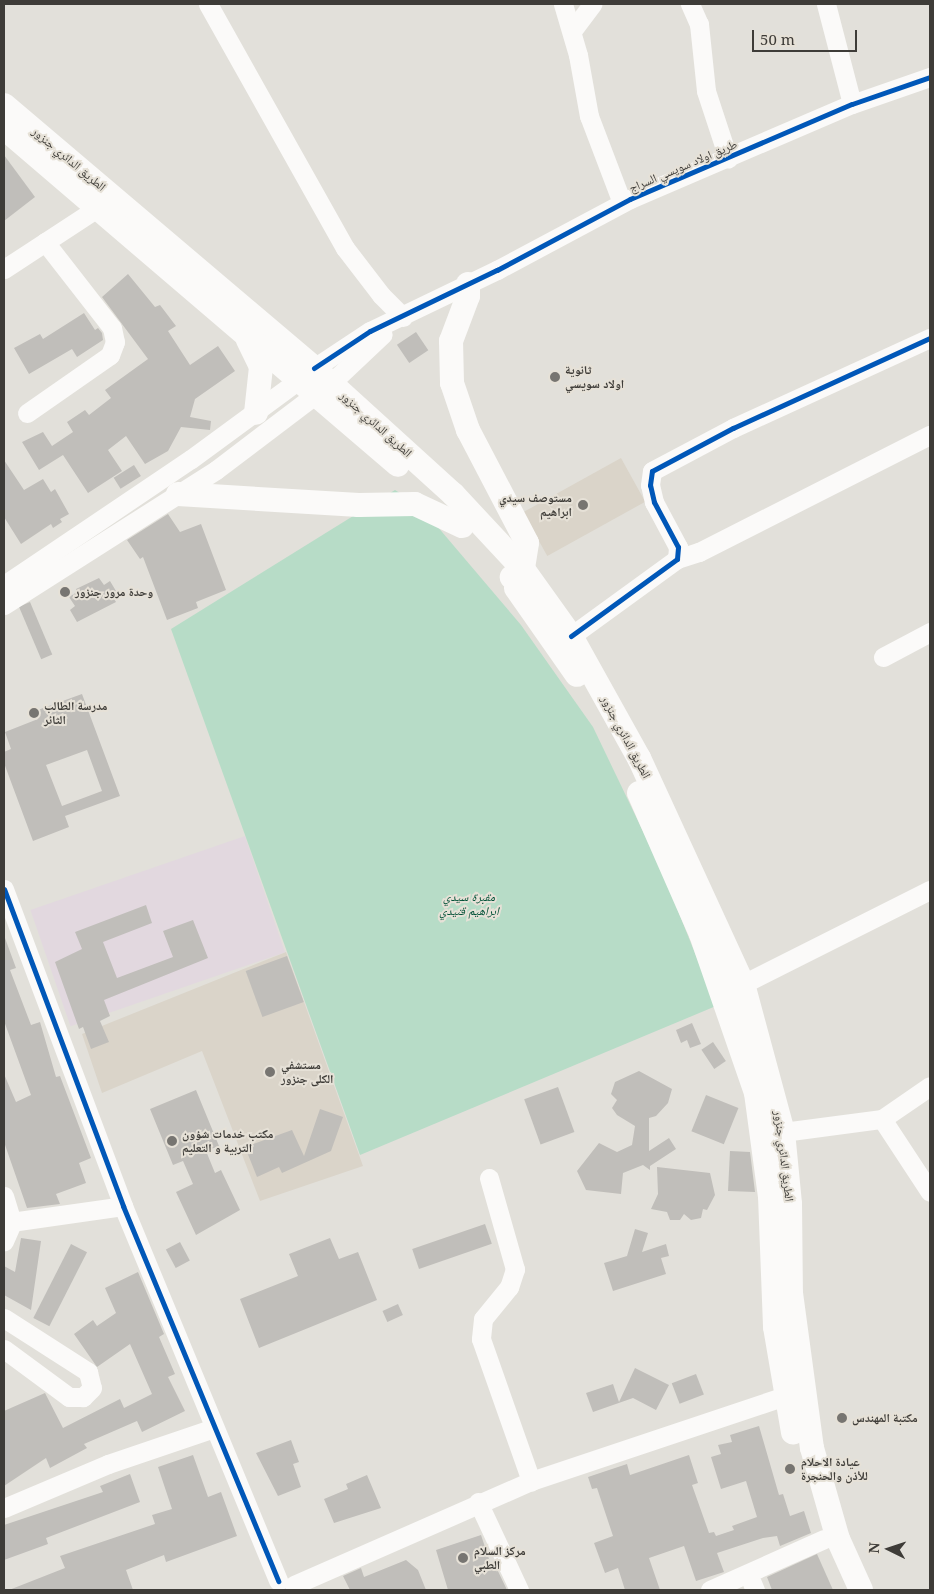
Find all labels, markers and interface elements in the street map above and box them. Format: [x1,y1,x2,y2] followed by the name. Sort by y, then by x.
[754,20,859,52] scale bar
[760,29,795,49] text: 50 m
[29,124,109,194] street label: الطريق الدائري جنزور
[627,137,739,195] street label: طريق اولاد سويسي السراج
[565,363,624,391] place label: ثانوية اولاد سويسي
[549,371,561,383] marker: ثانوية اولاد سويسي
[337,388,415,460] street label: الطريق الدائري جنزور
[499,491,572,519] place label: مستوصف سيدي ابراهيم
[576,498,590,512] marker: مستوصف سيدي ابراهيم
[75,585,153,599] place label: وحدة مرور جنزور
[59,586,71,598] marker: وحدة مرور جنزور
[598,693,654,781] street label: الطريق الدائري جنزور
[44,699,107,727] place label: مدرسة الطالب الثائر
[28,707,40,719] marker: مدرسة الطالب الثائر
[439,890,499,918] park label: مقبرة سيدي ابراهيم قنيدي
[281,1058,333,1086] place label: مستشفي الكلى جنزور
[263,1065,277,1079] marker: مستشفي الكلى جنزور
[771,1110,797,1202] street label: الطريق الدائري جنزور
[182,1127,274,1155] place label: مكتب خدمات شؤون التربية و التعليم
[166,1135,178,1147] marker: مكتب خدمات شؤون التربية و التعليم
[852,1411,918,1425] place label: مكتبة المهندس
[836,1412,848,1424] marker: مكتبة المهندس
[801,1455,868,1483] place label: عيادة الاحلام للأذن والحنجرة
[783,1462,797,1476] marker: عيادة الاحلام للأذن والحنجرة
[864,1524,914,1574] north arrow
[864,1542,883,1554] text: N
[474,1544,526,1572] place label: مركز السلام الطبي
[456,1551,470,1565] marker: مركز السلام الطبي

